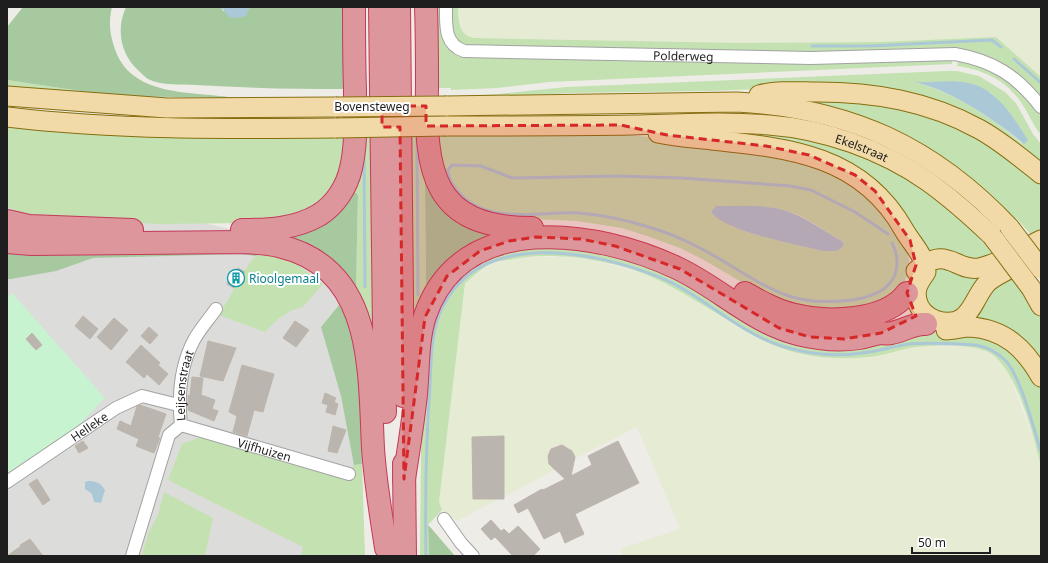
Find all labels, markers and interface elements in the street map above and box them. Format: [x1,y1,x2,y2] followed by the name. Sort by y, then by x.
[653,46,714,65] street label: Polderweg
[334,98,410,115] street label: Bovensteweg
[833,129,892,166] street label: Ekelstraat
[226,268,246,288] building icon: Rioolgemaal
[249,270,319,287] place label: Rioolgemaal
[171,347,197,422] street label: Leijsenstraat
[67,407,111,445] street label: Helleke
[236,433,293,465] street label: Vijfhuizen
[912,529,990,555] scale bar
[918,534,946,551] text: 50 m

